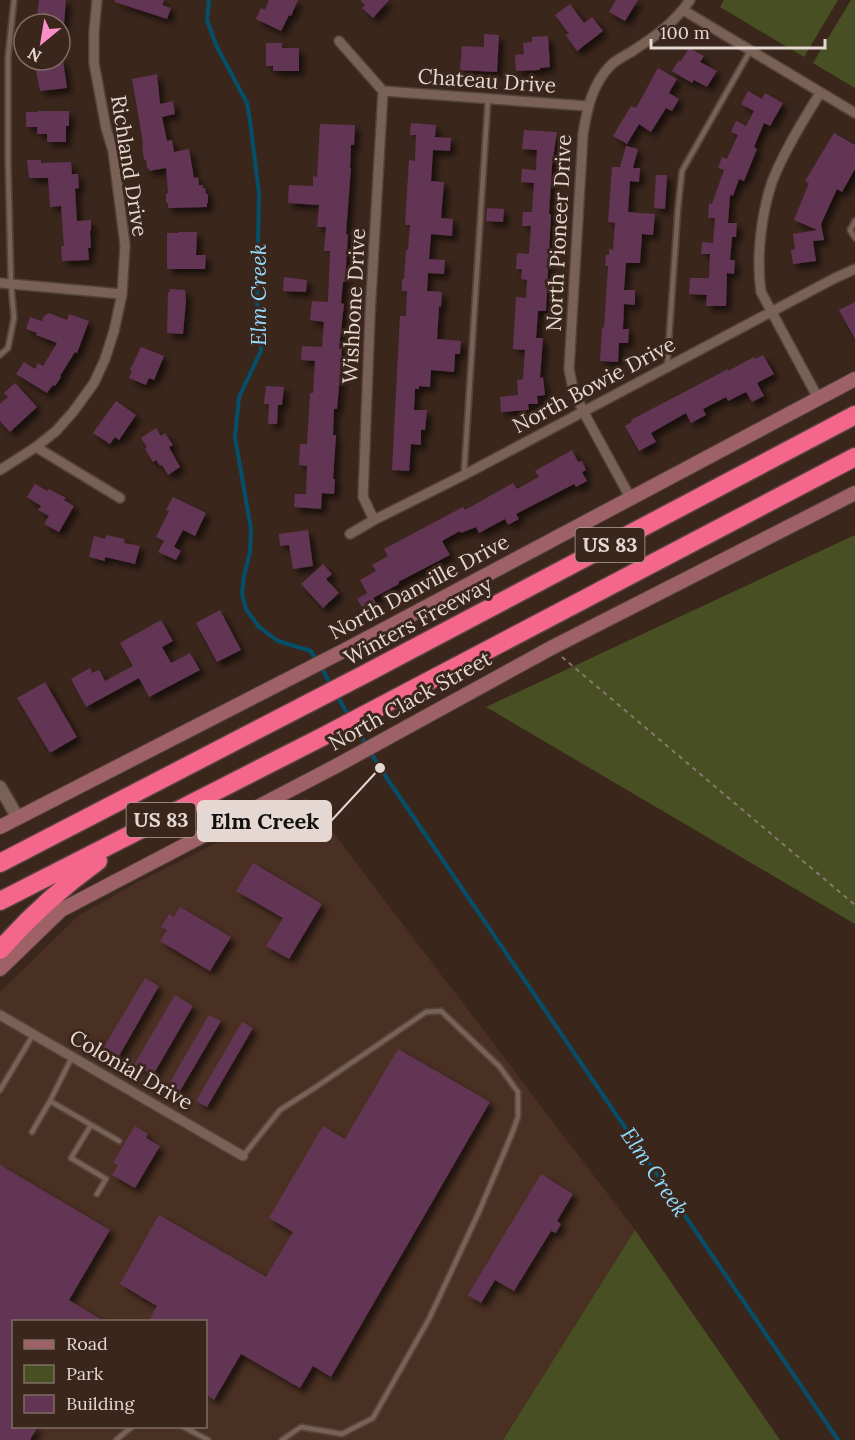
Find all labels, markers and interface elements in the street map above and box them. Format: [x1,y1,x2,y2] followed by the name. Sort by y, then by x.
[12,12,72,72] north arrow
[651,12,825,50] scale bar
[660,21,710,44] text: 100 m
[24,43,45,67] text: N
[417,62,557,99] street label: Chateau Drive
[105,93,154,239] street label: Richland Drive
[540,134,577,332] street label: North Pioneer Drive
[336,228,371,384] street label: Wishbone Drive
[244,244,272,346] water label: Elm Creek
[508,330,680,439] street label: North Bowie Drive
[324,528,513,645] street label: North Danville Drive
[576,528,644,562] road number: US 83
[339,570,497,671] street label: Winters Freeway
[323,644,497,757] street label: North Clack Street
[198,801,331,841] callout: Elm Creek
[126,803,195,837] road number: US 83
[211,807,319,835] text: Elm Creek
[65,1023,198,1116] street label: Colonial Drive
[615,1122,695,1222] water label: Elm Creek
[12,1320,207,1428] legend
[66,1332,108,1355] text: Road
[66,1362,104,1385] text: Park
[66,1392,136,1415] text: Building

